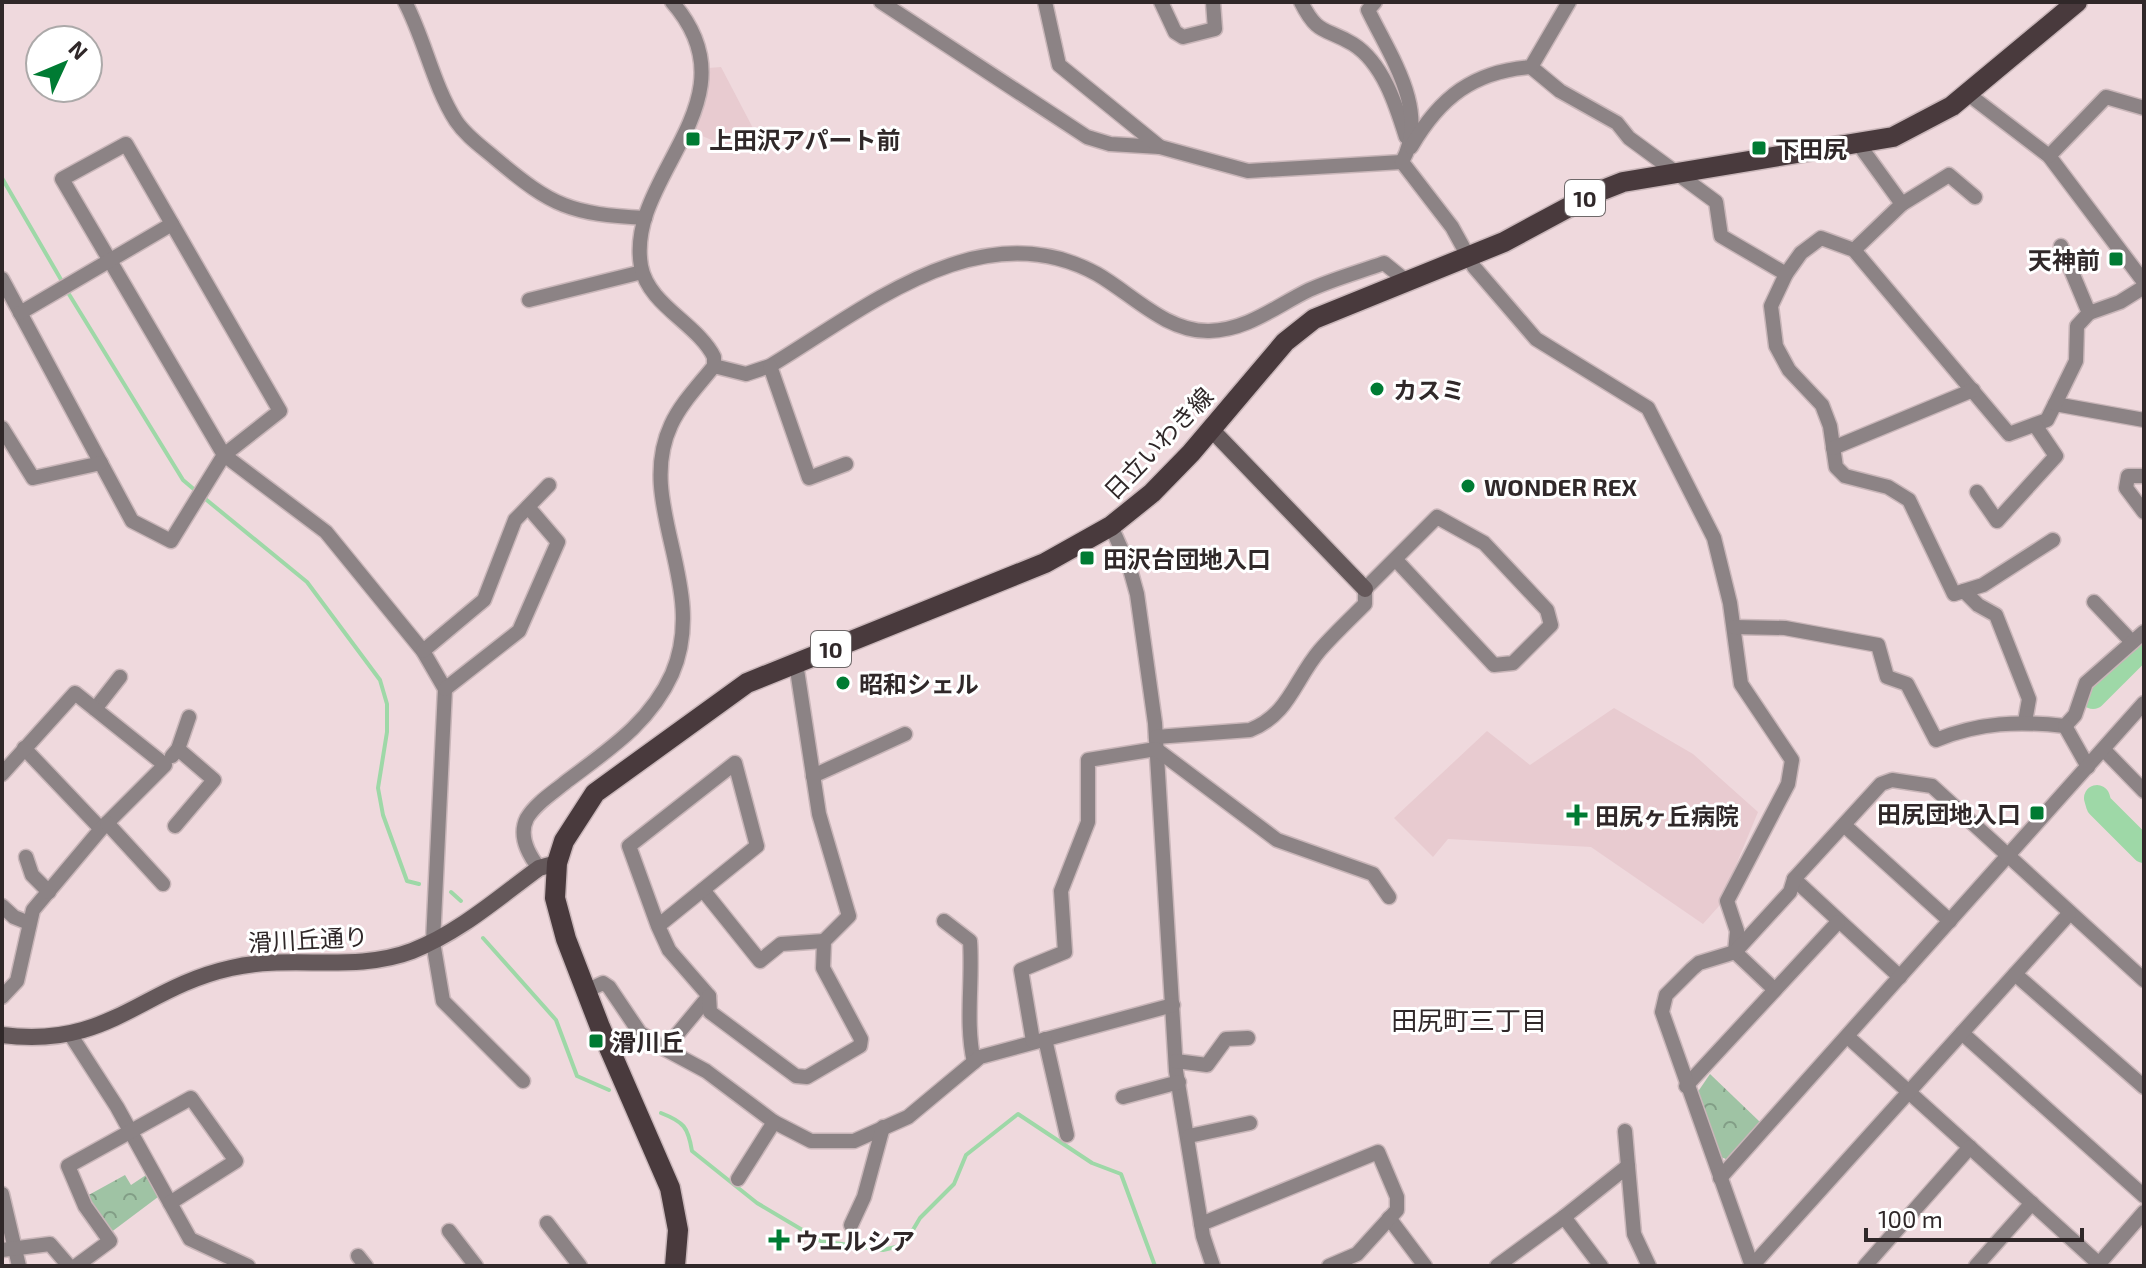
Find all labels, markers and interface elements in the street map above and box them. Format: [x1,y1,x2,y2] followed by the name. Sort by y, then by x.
[24,24,104,104] north arrow
[64,35,94,64] text: N
[709,125,901,154] place label: 上田沢アパート前
[684,130,702,148] marker: 上田沢アパート前
[1775,134,1847,163] place label: 下田尻
[1750,139,1768,157] marker: 下田尻
[1565,180,1605,216] road number: 10
[2028,245,2100,274] place label: 天神前
[2107,250,2125,268] marker: 天神前
[1393,375,1465,404] place label: カスミ
[1368,380,1386,398] marker: カスミ
[1098,381,1218,505] street label: 日立いわき線
[1484,472,1638,501] place label: WONDER REX
[1459,477,1477,495] marker: WONDER REX
[1103,544,1271,573] place label: 田沢台団地入口
[1078,549,1096,567] marker: 田沢台団地入口
[811,631,851,667] road number: 10
[859,669,979,698] place label: 昭和シェル
[834,674,852,692] marker: 昭和シェル
[1877,799,2021,828] place label: 田尻団地入口
[1595,801,1739,830] place label: 田尻ヶ丘病院
[1566,804,1588,826] marker: 田尻ヶ丘病院
[2028,804,2046,822] marker: 田尻団地入口
[247,921,369,957] street label: 滑川丘通り
[1391,1004,1547,1035] district label: 田尻町三丁目
[612,1027,684,1056] place label: 滑川丘
[587,1032,605,1050] marker: 滑川丘
[1866,1192,2082,1242] scale bar
[1878,1204,1943,1233] text: 100 m
[795,1226,915,1255] place label: ウエルシア
[770,1231,788,1249] marker: ウエルシア

